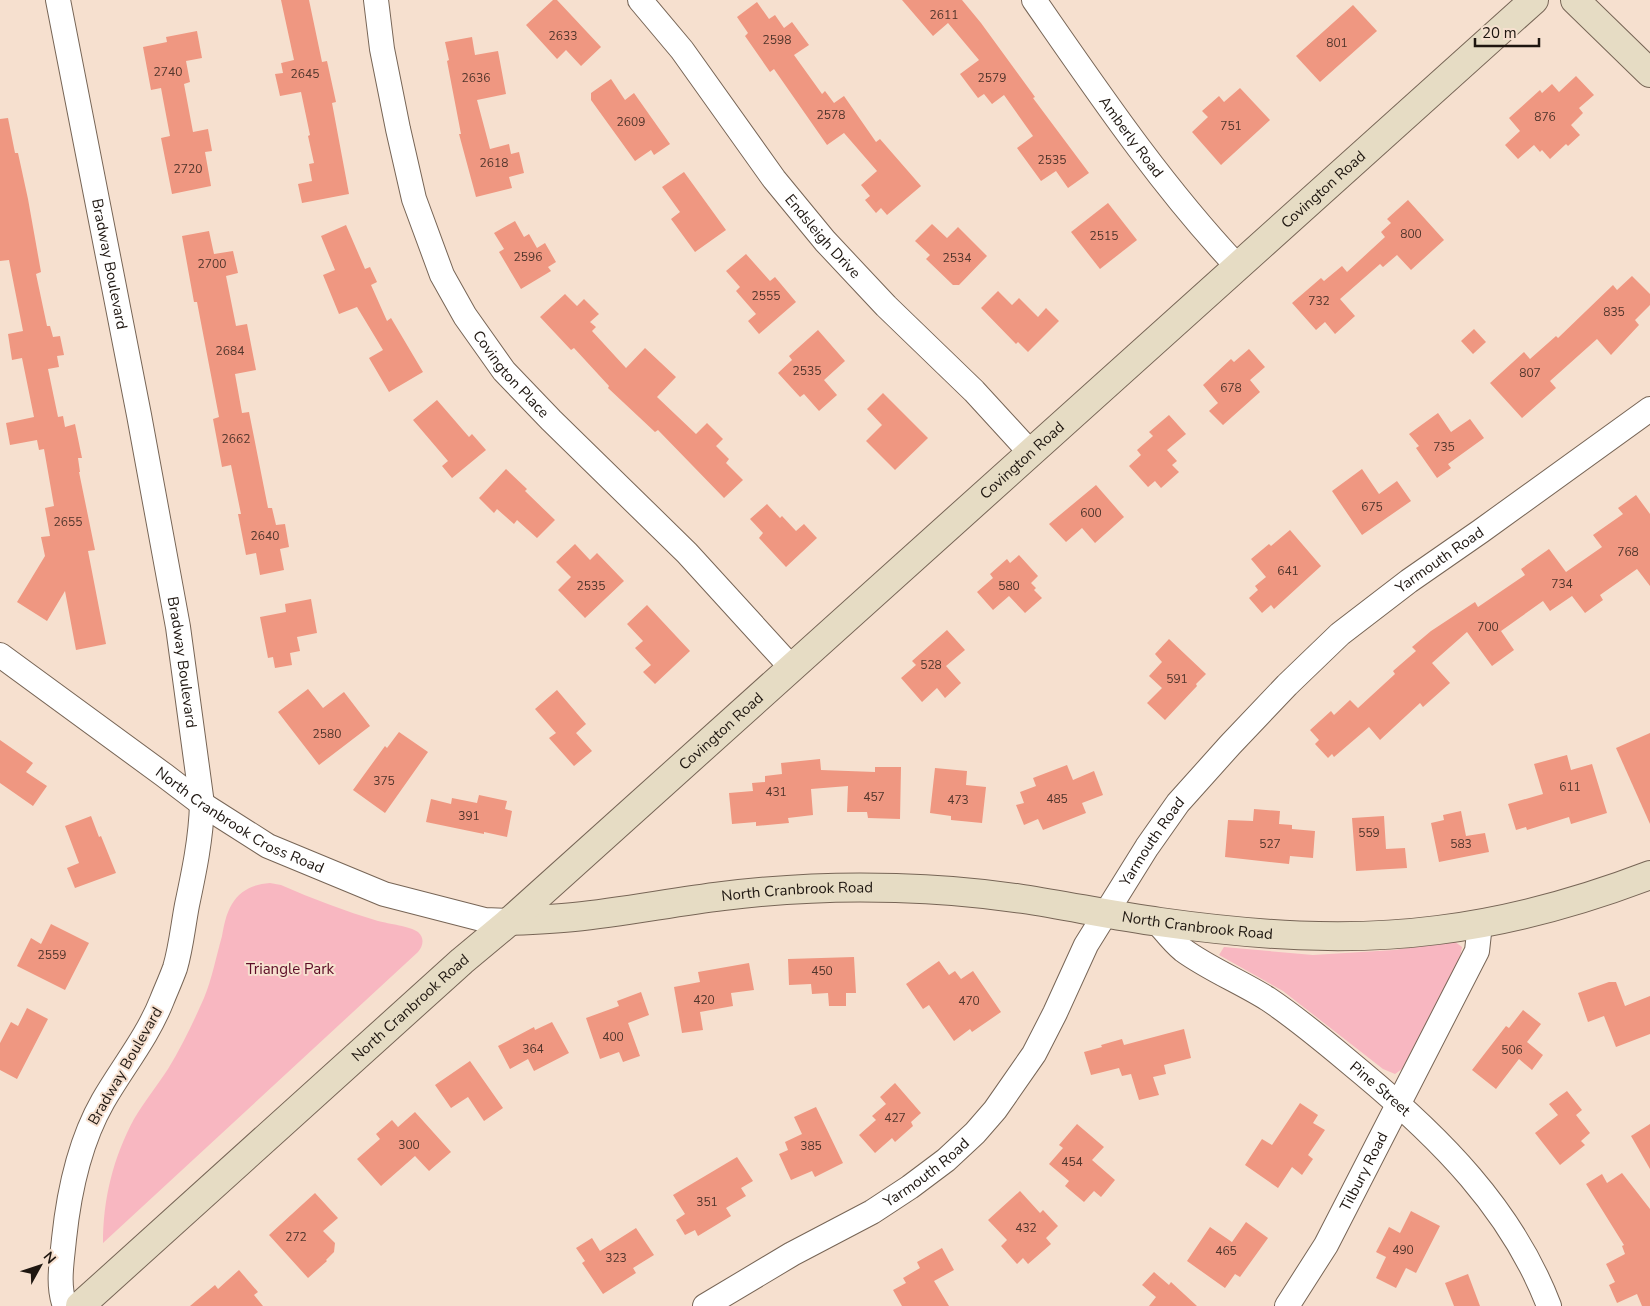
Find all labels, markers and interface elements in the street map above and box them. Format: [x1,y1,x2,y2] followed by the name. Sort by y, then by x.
[930,7,958,23] house number: 2611
[1475,15,1539,47] scale bar
[1482,23,1517,43] text: 20 m
[549,28,577,44] house number: 2633
[763,32,791,48] house number: 2598
[1326,35,1348,51] house number: 801
[154,64,182,80] house number: 2740
[291,66,319,82] house number: 2645
[462,70,490,86] house number: 2636
[978,70,1006,86] house number: 2579
[1094,92,1168,182] street label: Amberly Road
[817,107,845,123] house number: 2578
[1534,109,1556,125] house number: 876
[617,114,645,130] house number: 2609
[1220,118,1242,134] house number: 751
[1277,146,1370,233] street label: Covington Road
[1038,152,1066,168] house number: 2535
[480,155,508,171] house number: 2618
[174,161,202,177] house number: 2720
[780,190,865,283] street label: Endsleigh Drive
[87,197,132,331] street label: Bradway Boulevard
[1400,226,1422,242] house number: 800
[1090,228,1118,244] house number: 2515
[514,249,542,265] house number: 2596
[943,250,971,266] house number: 2534
[198,256,226,272] house number: 2700
[752,288,780,304] house number: 2555
[1308,293,1330,309] house number: 732
[1603,304,1625,320] house number: 835
[468,326,554,422] street label: Covington Place
[216,343,244,359] house number: 2684
[793,363,821,379] house number: 2535
[1519,365,1541,381] house number: 807
[1220,380,1242,396] house number: 678
[976,417,1069,504] street label: Covington Road
[222,431,250,447] house number: 2662
[1433,439,1455,455] house number: 735
[1361,499,1383,515] house number: 675
[1080,505,1102,521] house number: 600
[54,514,82,530] house number: 2655
[1391,522,1488,598] street label: Yarmouth Road
[251,528,279,544] house number: 2640
[1617,544,1639,560] house number: 768
[1277,563,1299,579] house number: 641
[1551,576,1573,592] house number: 734
[577,578,605,594] house number: 2535
[998,578,1020,594] house number: 580
[163,595,202,729] street label: Bradway Boulevard
[1477,619,1499,635] house number: 700
[920,657,942,673] house number: 528
[1166,671,1188,687] house number: 591
[674,688,768,775] street label: Covington Road
[313,726,341,742] house number: 2580
[152,762,327,878] street label: North Cranbrook Cross Road
[373,773,395,789] house number: 375
[1559,779,1581,795] house number: 611
[765,784,787,800] house number: 431
[863,789,885,805] house number: 457
[1046,791,1068,807] house number: 485
[947,792,969,808] house number: 473
[1115,793,1189,891] street label: Yarmouth Road
[458,808,480,824] house number: 391
[1358,825,1380,841] house number: 559
[1259,836,1281,852] house number: 527
[1450,836,1472,852] house number: 583
[720,877,873,906] street label: North Cranbrook Road
[1120,906,1273,944] street label: North Cranbrook Road
[38,947,66,963] house number: 2559
[347,949,473,1066] street label: North Cranbrook Road
[246,959,335,979] park label: Triangle Park
[811,963,833,979] house number: 450
[693,992,715,1008] house number: 420
[958,993,980,1009] house number: 470
[83,1004,167,1128] street label: Bradway Boulevard
[602,1029,624,1045] house number: 400
[522,1041,544,1057] house number: 364
[1501,1042,1523,1058] house number: 506
[1345,1057,1415,1121] street label: Pine Street
[884,1110,906,1126] house number: 427
[1335,1128,1392,1215] street label: Tilbury Road
[879,1133,974,1212] street label: Yarmouth Road
[398,1137,420,1153] house number: 300
[800,1138,822,1154] house number: 385
[1061,1154,1083,1170] house number: 454
[696,1194,718,1210] house number: 351
[1015,1220,1037,1236] house number: 432
[285,1229,307,1245] house number: 272
[15,1241,65,1291] north arrow
[1392,1242,1414,1258] house number: 490
[1215,1243,1237,1259] house number: 465
[39,1248,60,1268] text: N
[605,1250,627,1266] house number: 323

